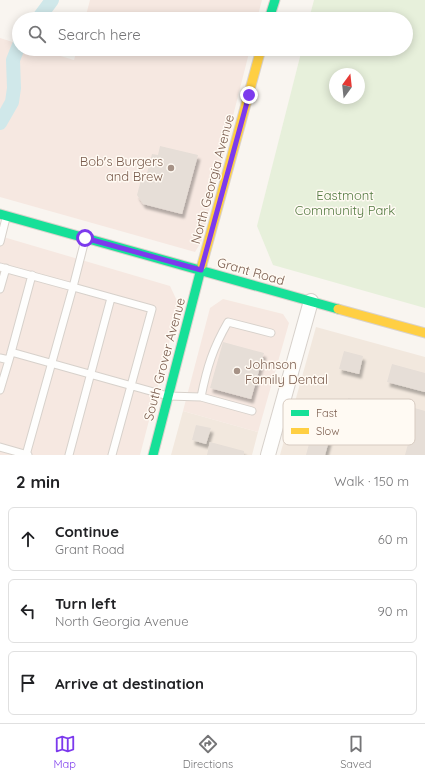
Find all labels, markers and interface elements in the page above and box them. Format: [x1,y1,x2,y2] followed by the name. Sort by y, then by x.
[12,12,413,56] search box
[26,23,48,45] icon: search
[58,25,141,44] text: Search here
[329,68,365,104] north arrow
[240,86,258,104] route end
[187,112,237,246] street label: North Georgia Avenue
[80,153,163,184] place label: Bob's Burgers and Brew
[166,163,176,173] marker: Bob's Burgers and Brew
[295,187,395,218] park label: Eastmont Community Park
[76,229,94,247] route start
[215,254,287,288] street label: Grant Road
[140,296,188,422] street label: South Grover Avenue
[245,356,328,387] place label: Johnson Family Dental
[232,366,242,376] marker: Johnson Family Dental
[283,399,415,445] legend
[316,406,338,420] text: Fast
[316,424,340,438] text: Slow
[16,471,60,492] text: 2 min
[334,473,409,489] text: Walk · 150 m
[55,522,119,541] text: Continue
[17,528,39,550] icon: ahead
[378,531,408,547] text: 60 m
[55,541,125,557] text: Grant Road
[55,594,117,613] text: Turn left
[17,600,39,622] icon: left
[378,603,408,619] text: 90 m
[55,613,188,629] text: North Georgia Avenue
[17,672,39,694] icon: arrive
[55,674,204,693] text: Arrive at destination
[53,733,76,771] tab: Map
[183,733,233,771] tab: Directions
[340,733,372,771] tab: Saved

